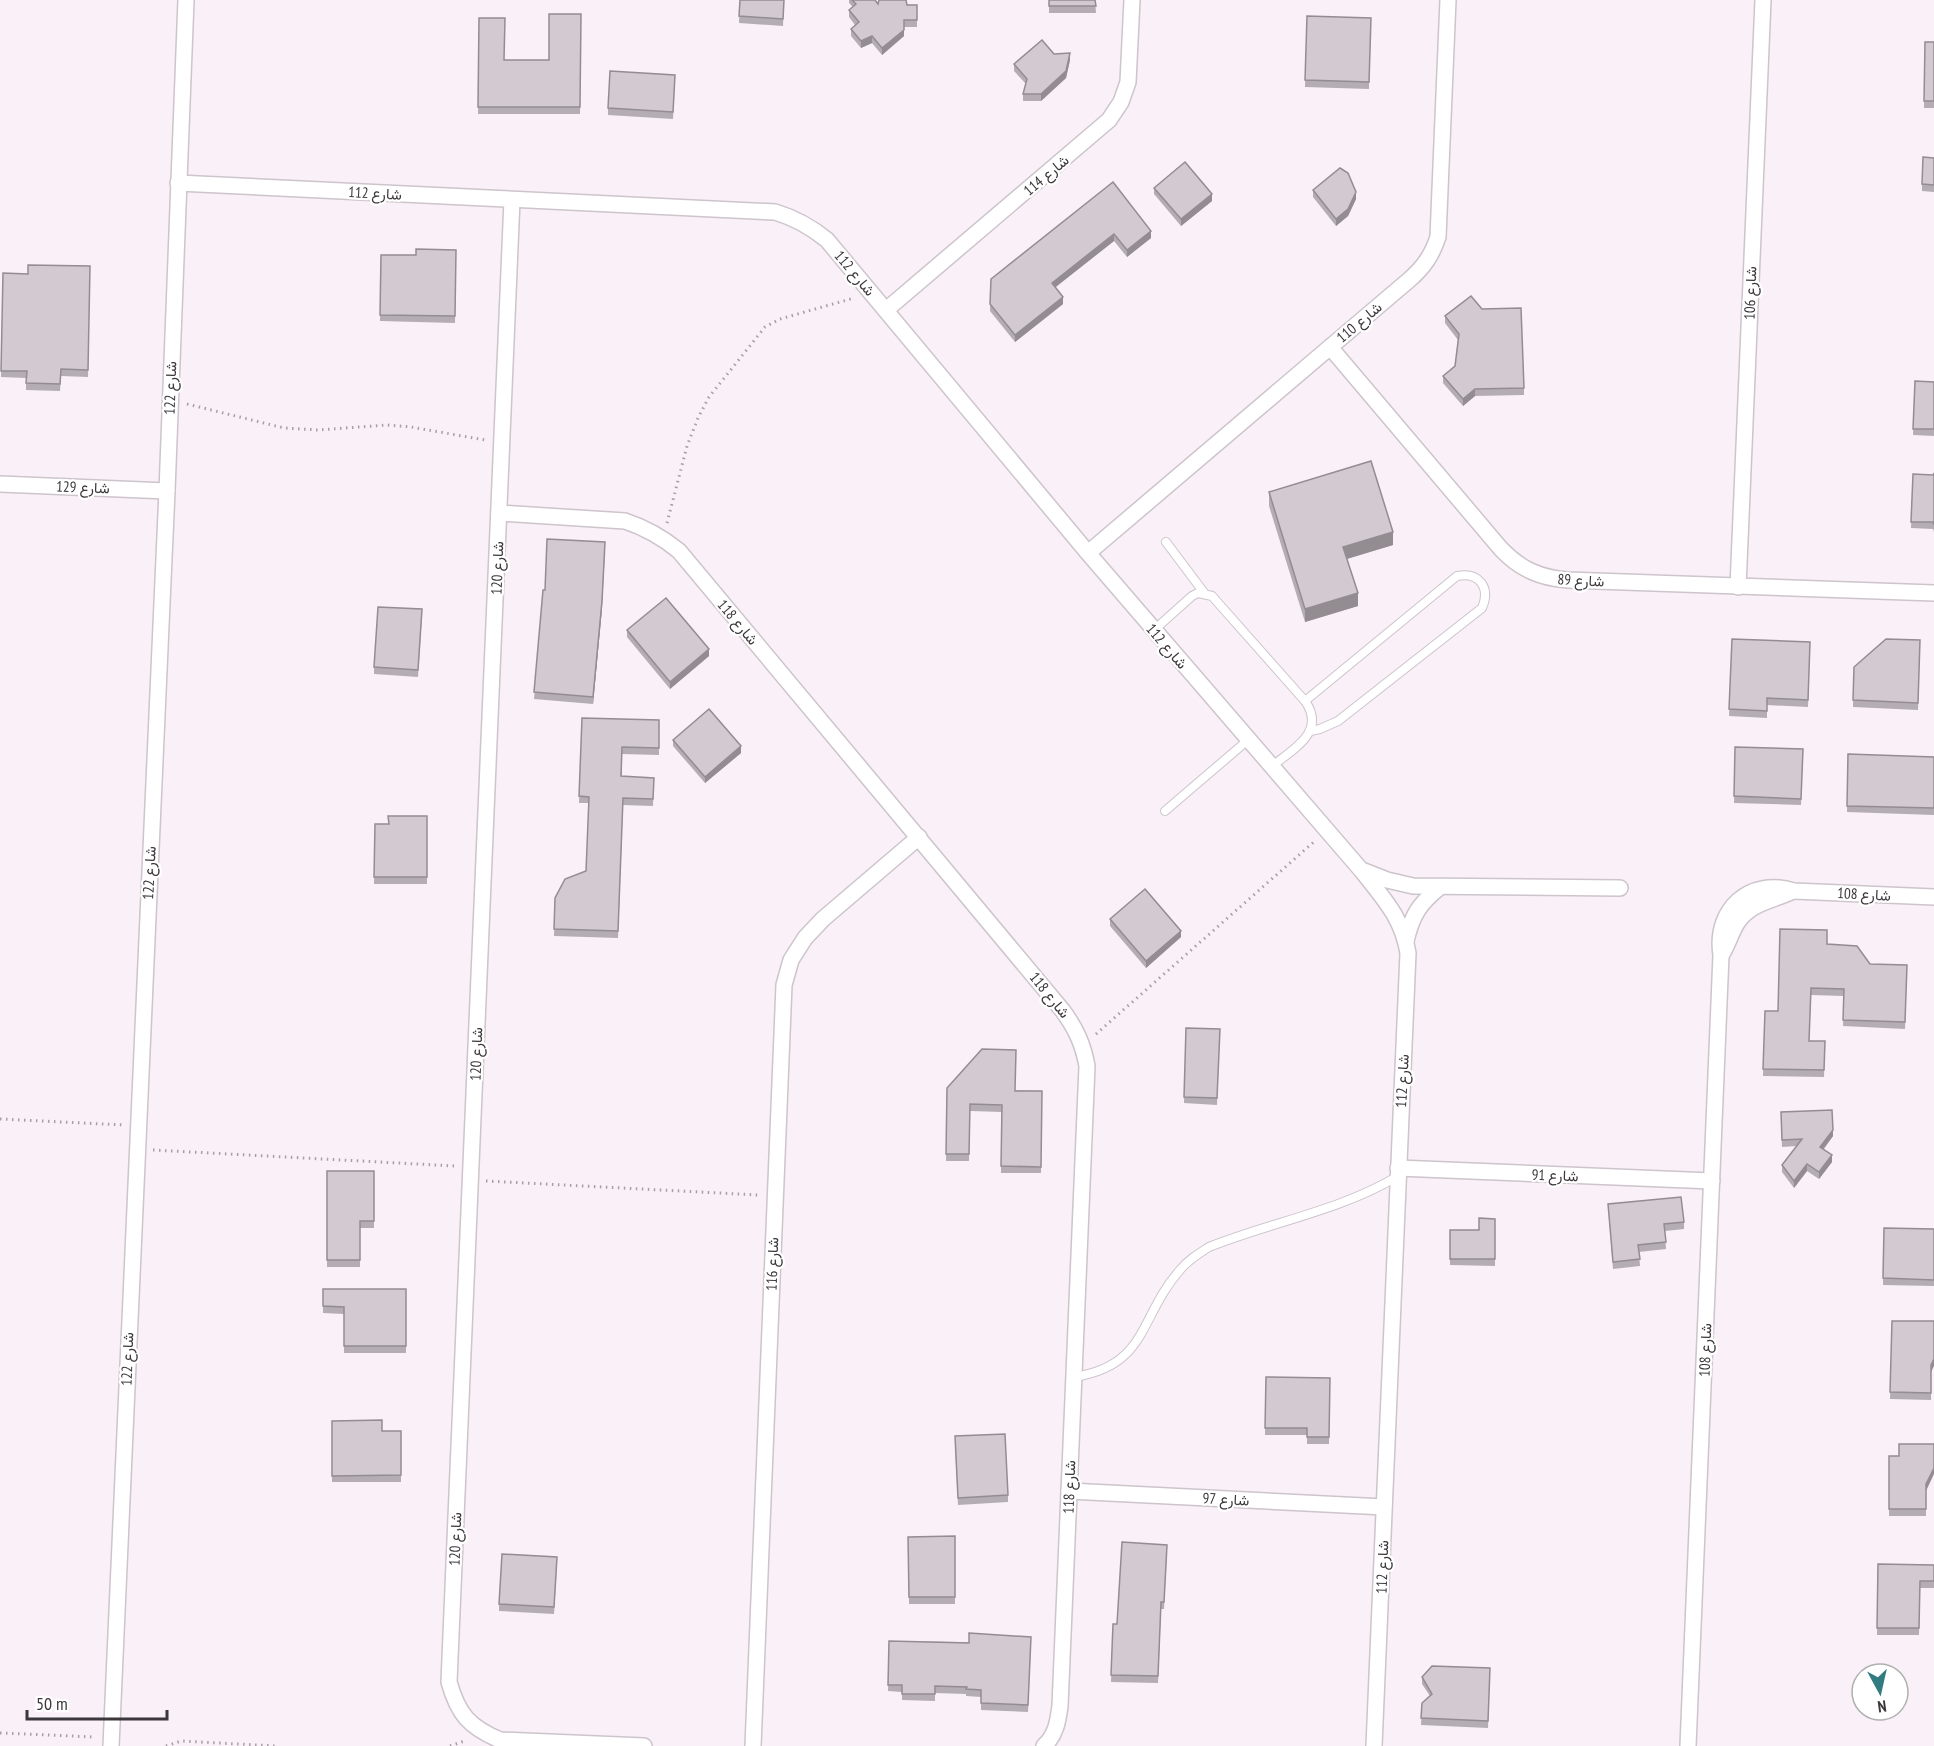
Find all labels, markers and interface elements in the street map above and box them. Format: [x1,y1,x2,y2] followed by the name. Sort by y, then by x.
[1019,150,1074,201] street label: شارع 114
[348,182,402,206] street label: شارع 112
[829,246,880,301] street label: شارع 112
[1740,266,1762,320] street label: شارع 106
[1332,297,1387,348] street label: شارع 110
[160,361,182,415] street label: شارع 122
[56,477,110,499] street label: شارع 129
[487,541,509,595] street label: شارع 120
[1557,569,1605,593] street label: شارع 89
[712,595,763,650] street label: شارع 118
[1141,620,1192,674] street label: شارع 112
[138,846,162,900] street label: شارع 122
[1837,883,1891,907] street label: شارع 108
[1024,968,1074,1023] street label: شارع 118
[466,1027,488,1081] street label: شارع 120
[1391,1054,1415,1108] street label: شارع 112
[1531,1165,1579,1187] street label: شارع 91
[762,1237,784,1291] street label: شارع 116
[1695,1323,1717,1377] street label: شارع 108
[117,1332,139,1386] street label: شارع 122
[1059,1460,1081,1514] street label: شارع 118
[1202,1488,1250,1512] street label: شارع 97
[445,1512,467,1566] street label: شارع 120
[1372,1540,1394,1594] street label: شارع 112
[1850,1662,1910,1722] north arrow
[27,1683,166,1721] scale bar
[36,1692,68,1715] text: 50 m
[1876,1696,1888,1717] text: N

